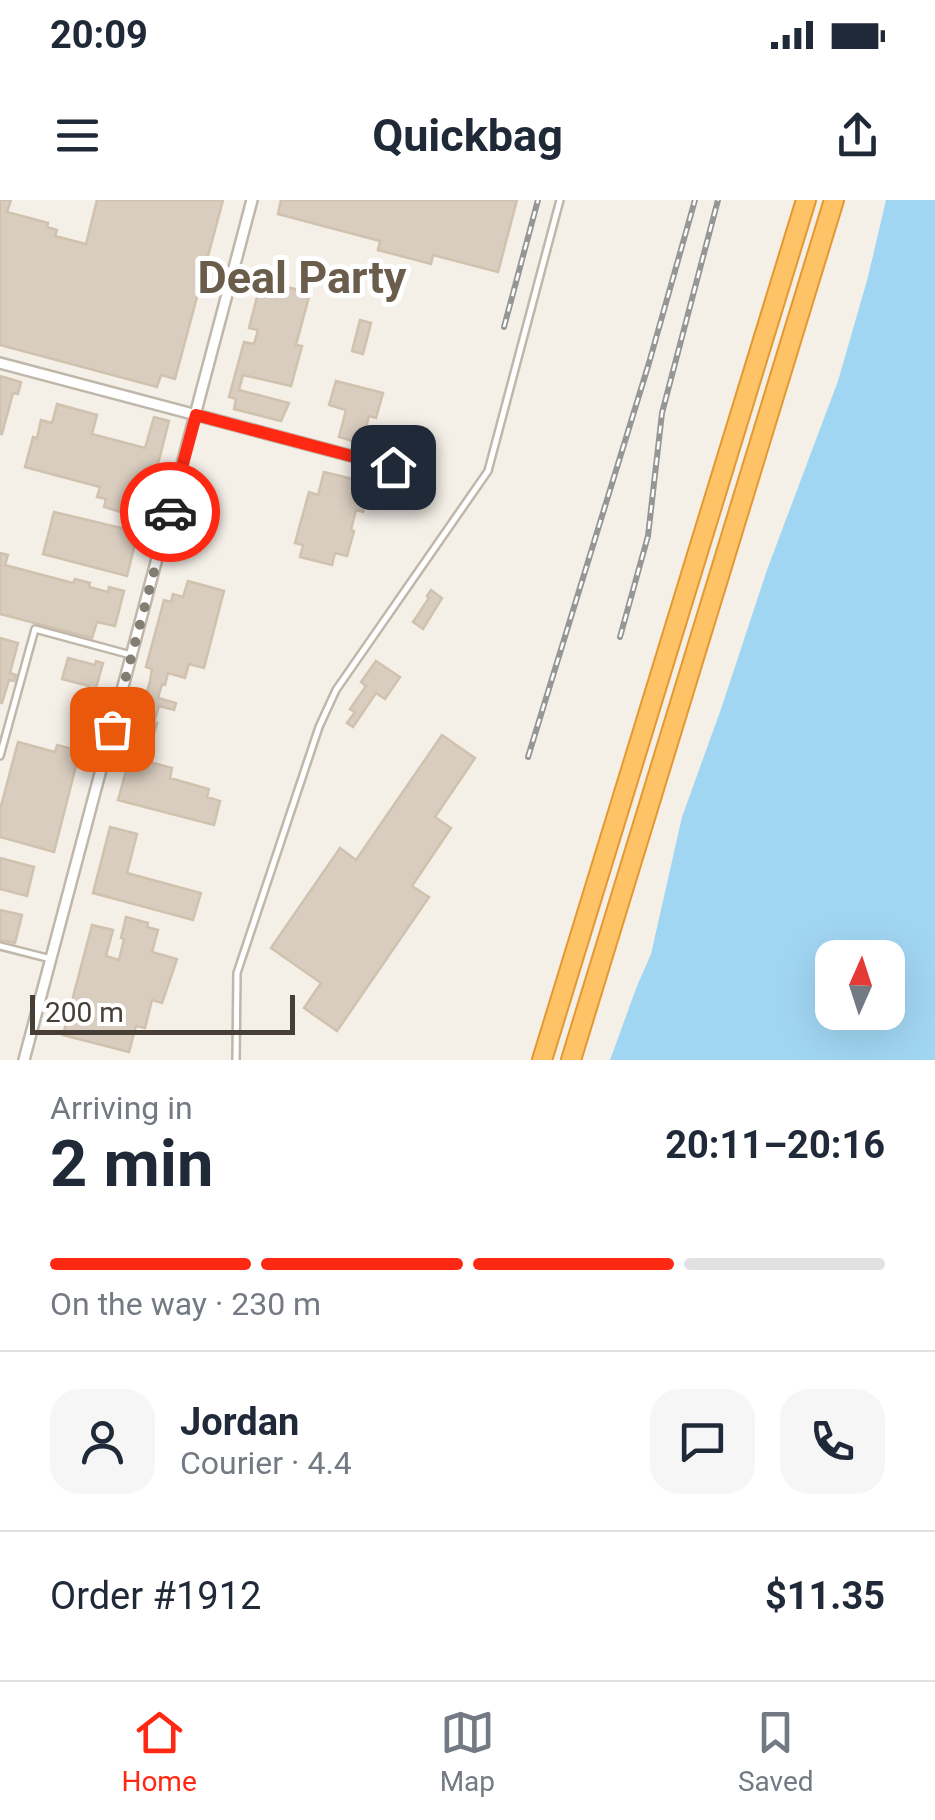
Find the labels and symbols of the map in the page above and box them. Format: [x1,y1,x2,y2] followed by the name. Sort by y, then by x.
[197,251,407,304] district label: Deal Party
[351,425,436,510] pin
[120,462,220,562] courier
[70,687,155,772] pin
[815,940,905,1030] north arrow
[30,990,295,1034] scale bar

